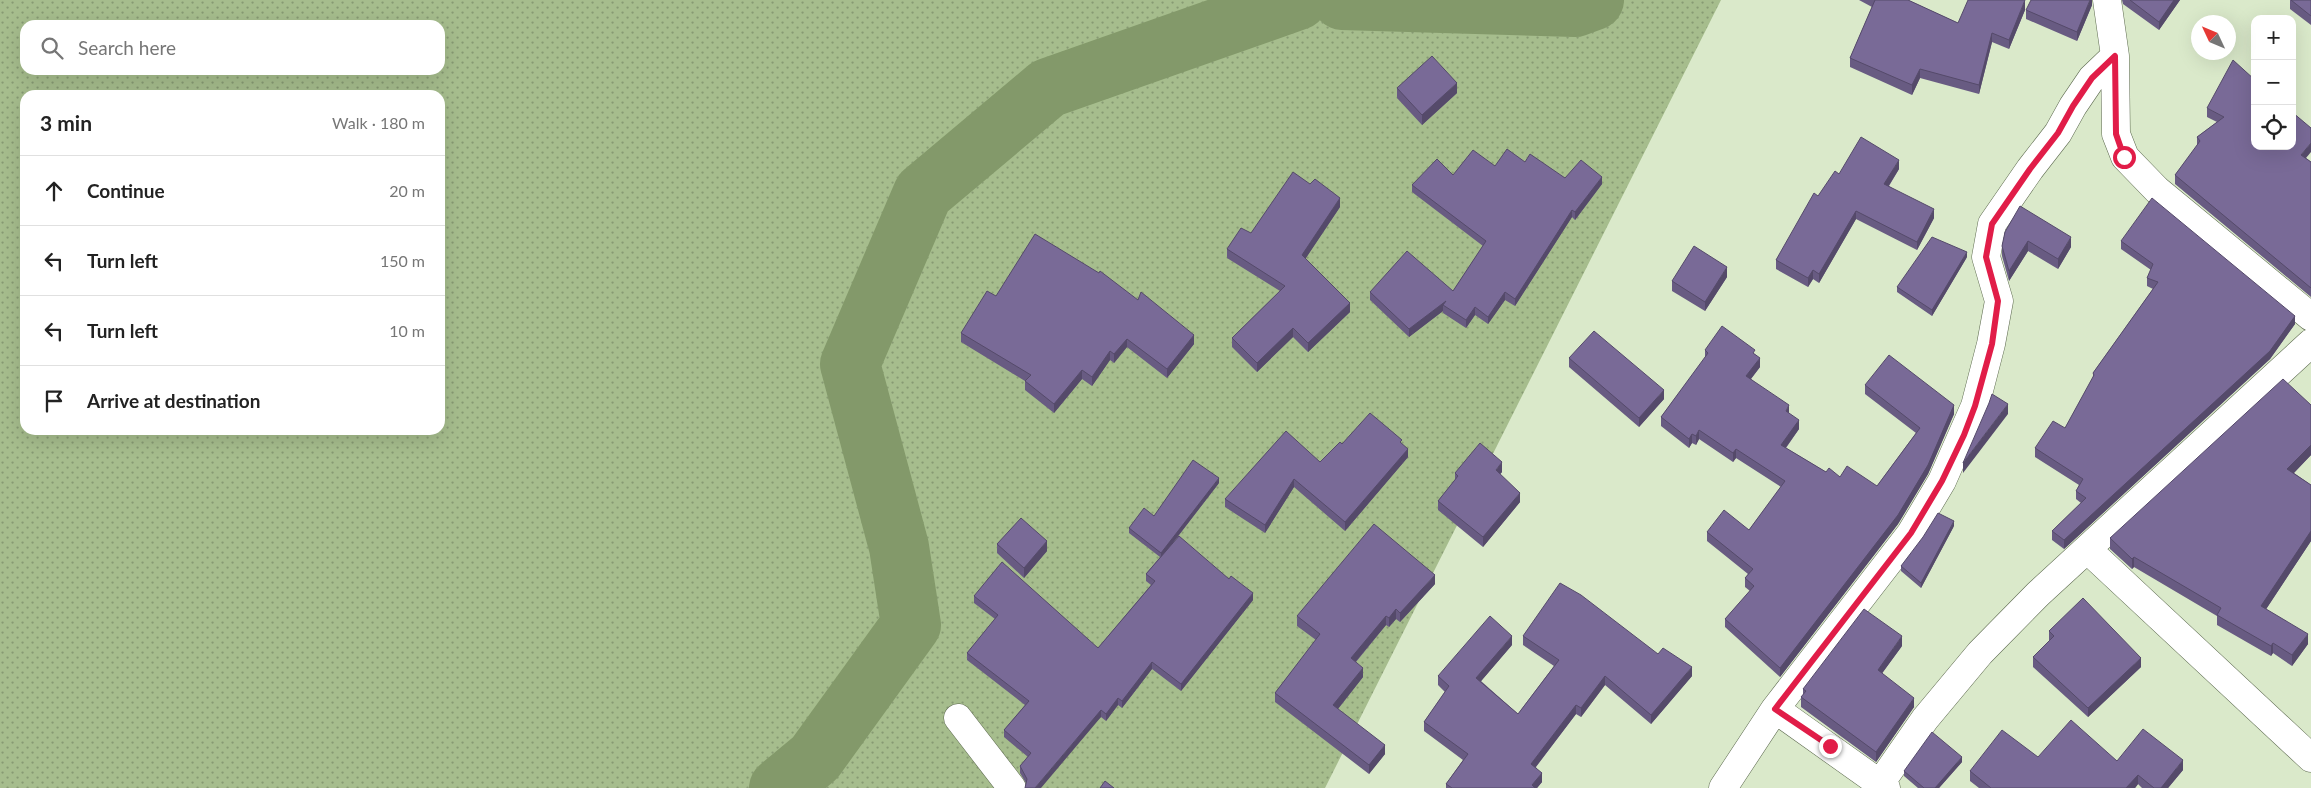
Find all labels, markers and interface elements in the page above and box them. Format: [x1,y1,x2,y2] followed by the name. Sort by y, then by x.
[2191,15,2236,60] north arrow
[2251,15,2296,150] map controls
[2251,15,2296,60] button: +
[20,20,445,75] search box
[38,34,66,62] icon: search
[78,36,176,59] text: Search here
[2251,60,2296,105] button: −
[2251,105,2296,150] button: locate
[40,110,92,135] text: 3 min
[332,113,425,132] text: Walk · 180 m
[2113,146,2136,169] route start
[40,177,68,205] icon: ahead
[87,179,165,202] text: Continue
[389,181,425,200] text: 20 m
[40,247,68,275] icon: left
[87,249,158,272] text: Turn left
[380,251,425,270] text: 150 m
[40,317,68,345] icon: left
[87,319,158,342] text: Turn left
[389,321,425,340] text: 10 m
[40,387,68,415] icon: arrive
[87,389,260,412] text: Arrive at destination
[1819,735,1842,758] route end

